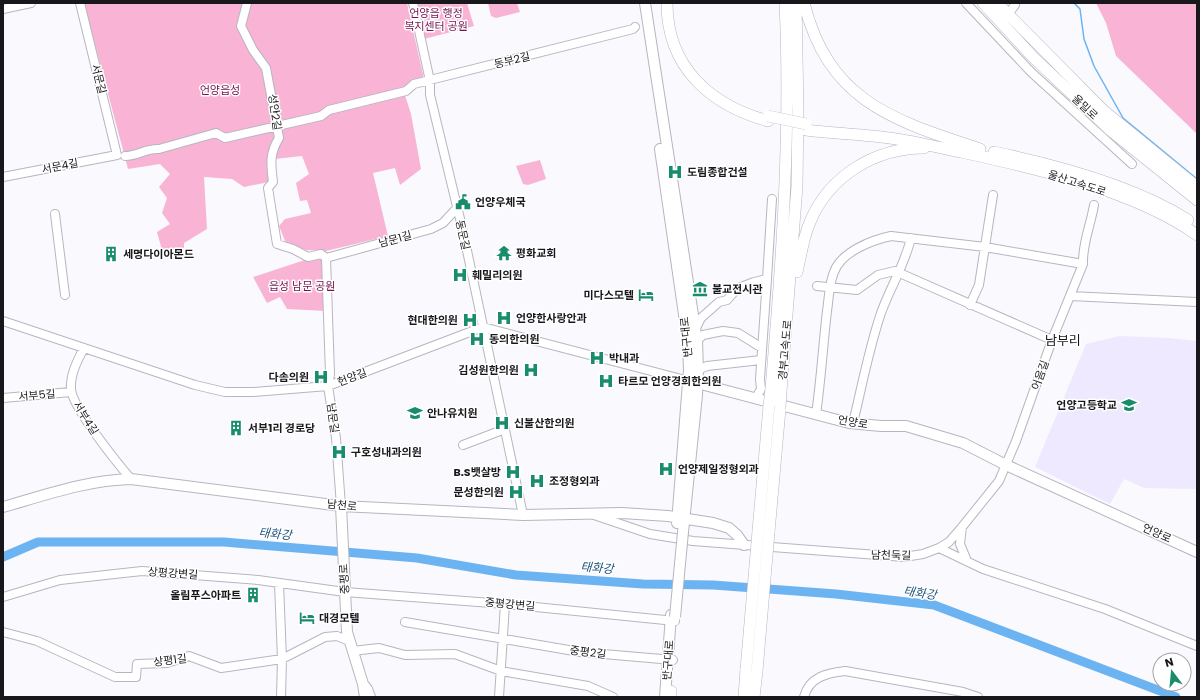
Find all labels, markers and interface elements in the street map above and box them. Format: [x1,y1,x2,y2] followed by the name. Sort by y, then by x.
[404,5,468,34] park label: 언양읍 행정 복지센터 공원
[492,48,532,72] street label: 동부2길
[88,62,110,96] street label: 서문길
[200,82,240,98] park label: 언양읍성
[1068,91,1102,123] street label: 울밀로
[265,93,285,131] street label: 성안2길
[40,155,80,177] street label: 서문4길
[666,163,684,181] hospital icon: 도림종합건설
[687,164,748,180] place label: 도림종합건설
[1046,166,1108,200] street label: 울산고속도로
[454,193,472,211] public building icon: 언양우체국
[475,194,526,210] place label: 언양우체국
[452,218,474,252] street label: 동문길
[377,227,413,251] street label: 남문1길
[495,244,513,262] temple icon: 평화교회
[102,245,120,263] building icon: 세명다이아몬드
[516,245,556,261] place label: 평화교회
[123,246,194,262] place label: 세명다이아몬드
[451,266,469,284] hospital icon: 훼밀리의원
[472,267,523,283] place label: 훼밀리의원
[269,278,335,294] park label: 읍성 남문 공원
[691,280,709,298] museum icon: 불교전시관
[712,281,763,297] place label: 불교전시관
[637,286,655,304] hotel icon: 미다스모텔
[583,287,634,303] place label: 미다스모텔
[495,309,513,327] hospital icon: 언양한사랑안과
[516,310,587,326] place label: 언양한사랑안과
[461,311,479,329] hospital icon: 현대한의원
[407,312,458,328] place label: 현대한의원
[676,316,696,358] street label: 반구대로
[774,319,796,381] street label: 경부고속도로
[468,330,486,348] hospital icon: 동의한의원
[489,331,540,347] place label: 동의한의원
[1045,331,1081,350] district label: 남부리
[588,349,606,367] hospital icon: 박내과
[609,350,639,366] place label: 박내과
[1027,358,1053,392] street label: 어음길
[522,361,540,379] hospital icon: 김성원한의원
[458,362,519,378] place label: 김성원한의원
[335,364,369,390] street label: 헌양길
[312,368,330,386] hospital icon: 다솜의원
[269,369,309,385] place label: 다솜의원
[597,372,615,390] hospital icon: 타르모 언양경희한의원
[618,373,722,389] place label: 타르모 언양경희한의원
[18,385,56,405] street label: 서부5길
[1120,396,1138,414] school or university icon: 언양고등학교
[1056,397,1117,413] place label: 언양고등학교
[69,398,103,438] street label: 서부4길
[323,402,343,434] street label: 남문길
[406,404,424,422] school or university icon: 안나유치원
[427,405,478,421] place label: 안나유치원
[837,411,869,433] street label: 언양로
[493,414,511,432] hospital icon: 신불산한의원
[514,415,575,431] place label: 신불산한의원
[227,419,245,437] building icon: 서부1리 경로당
[248,420,315,436] place label: 서부1리 경로당
[330,443,348,461] hospital icon: 구호성내과의원
[351,444,422,460] place label: 구호성내과의원
[657,460,675,478] hospital icon: 언양제일정형외과
[678,461,759,477] place label: 언양제일정형외과
[504,463,522,481] hospital icon: B.S뱃살방
[454,464,501,480] place label: B.S뱃살방
[528,472,546,490] hospital icon: 조정형외과
[549,473,600,489] place label: 조정형외과
[507,483,525,501] hospital icon: 문성한의원
[453,484,504,500] place label: 문성한의원
[326,495,358,515] street label: 남천로
[1140,520,1174,546] street label: 언양로
[258,524,294,544] water label: 태화강
[871,547,911,563] street label: 남천둑길
[580,558,616,577] water label: 태화강
[147,563,199,583] street label: 상평강변길
[335,563,353,595] street label: 중평로
[902,582,940,603] water label: 태화강
[244,586,262,604] building icon: 올림푸스아파트
[170,587,241,603] place label: 올림푸스아파트
[484,594,536,614] street label: 중평강변길
[298,609,316,627] hotel icon: 대경모텔
[319,610,359,626] place label: 대경모텔
[659,639,677,681] street label: 반구대로
[569,642,607,662] street label: 중평2길
[152,650,188,670] street label: 상평1길
[1152,652,1192,692] north arrow
[1163,654,1175,671] text: N

